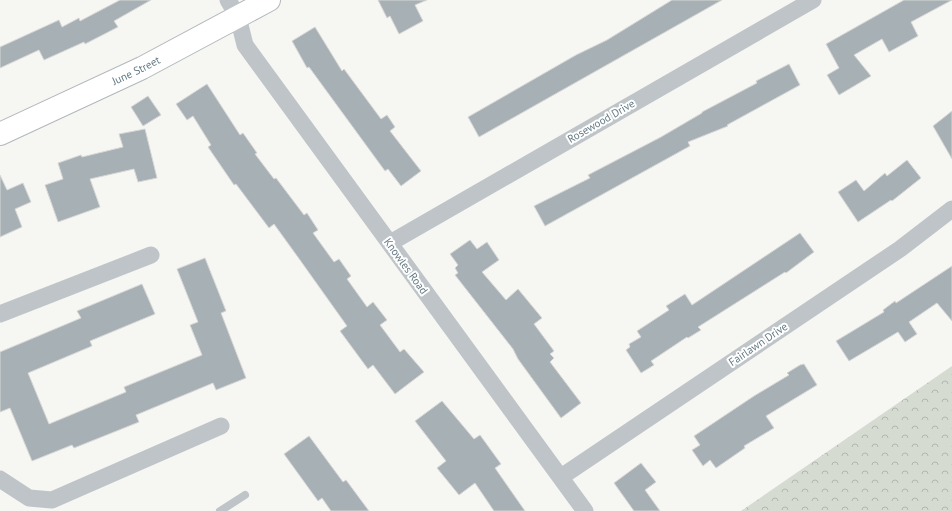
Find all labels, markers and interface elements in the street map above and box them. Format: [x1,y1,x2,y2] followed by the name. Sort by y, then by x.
[109,53,163,88] street label: June Street
[565,96,637,146] street label: Rosewood Drive
[381,235,431,297] street label: Knowles Road
[726,319,791,369] street label: Fairlawn Drive

